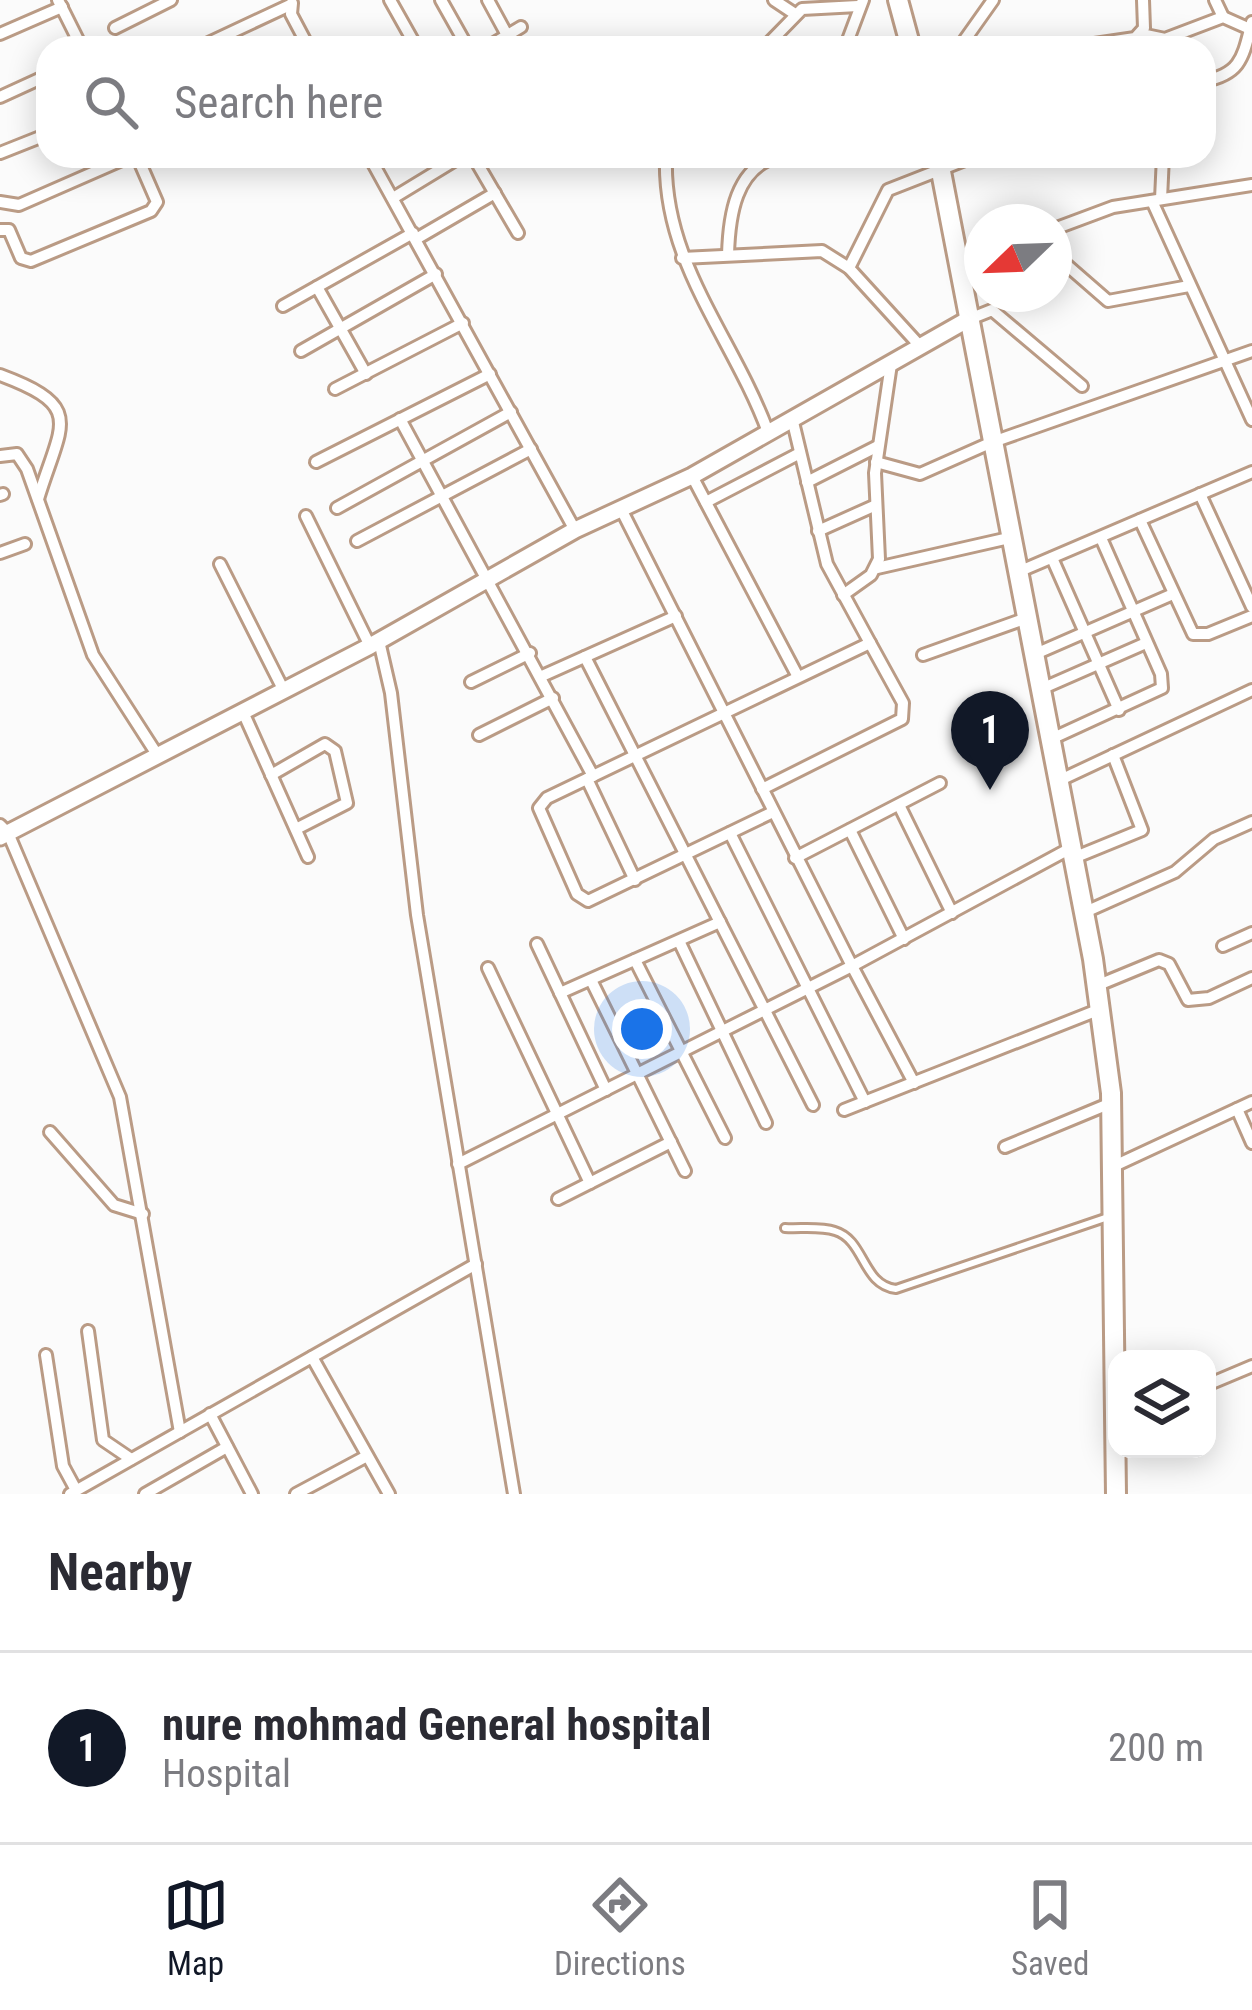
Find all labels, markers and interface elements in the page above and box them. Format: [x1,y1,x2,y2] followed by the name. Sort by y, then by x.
[36,36,1216,168] search box
[78,69,144,135] icon: search
[174,76,383,129] text: Search here
[964,204,1072,312] north arrow
[951,691,1029,790] pin: 1
[612,999,672,1059] your location
[1108,1350,1216,1458] map controls
[1108,1350,1216,1458] button: layers
[48,1543,192,1602] text: Nearby
[162,1698,711,1751] text: nure mohmad General hospital
[77,1725,97,1771] text: 1
[1108,1725,1204,1771] text: 200 m
[162,1751,291,1797] text: Hospital
[163,1872,229,1983] tab: Map
[554,1872,686,1983] tab: Directions
[1011,1872,1089,1983] tab: Saved

